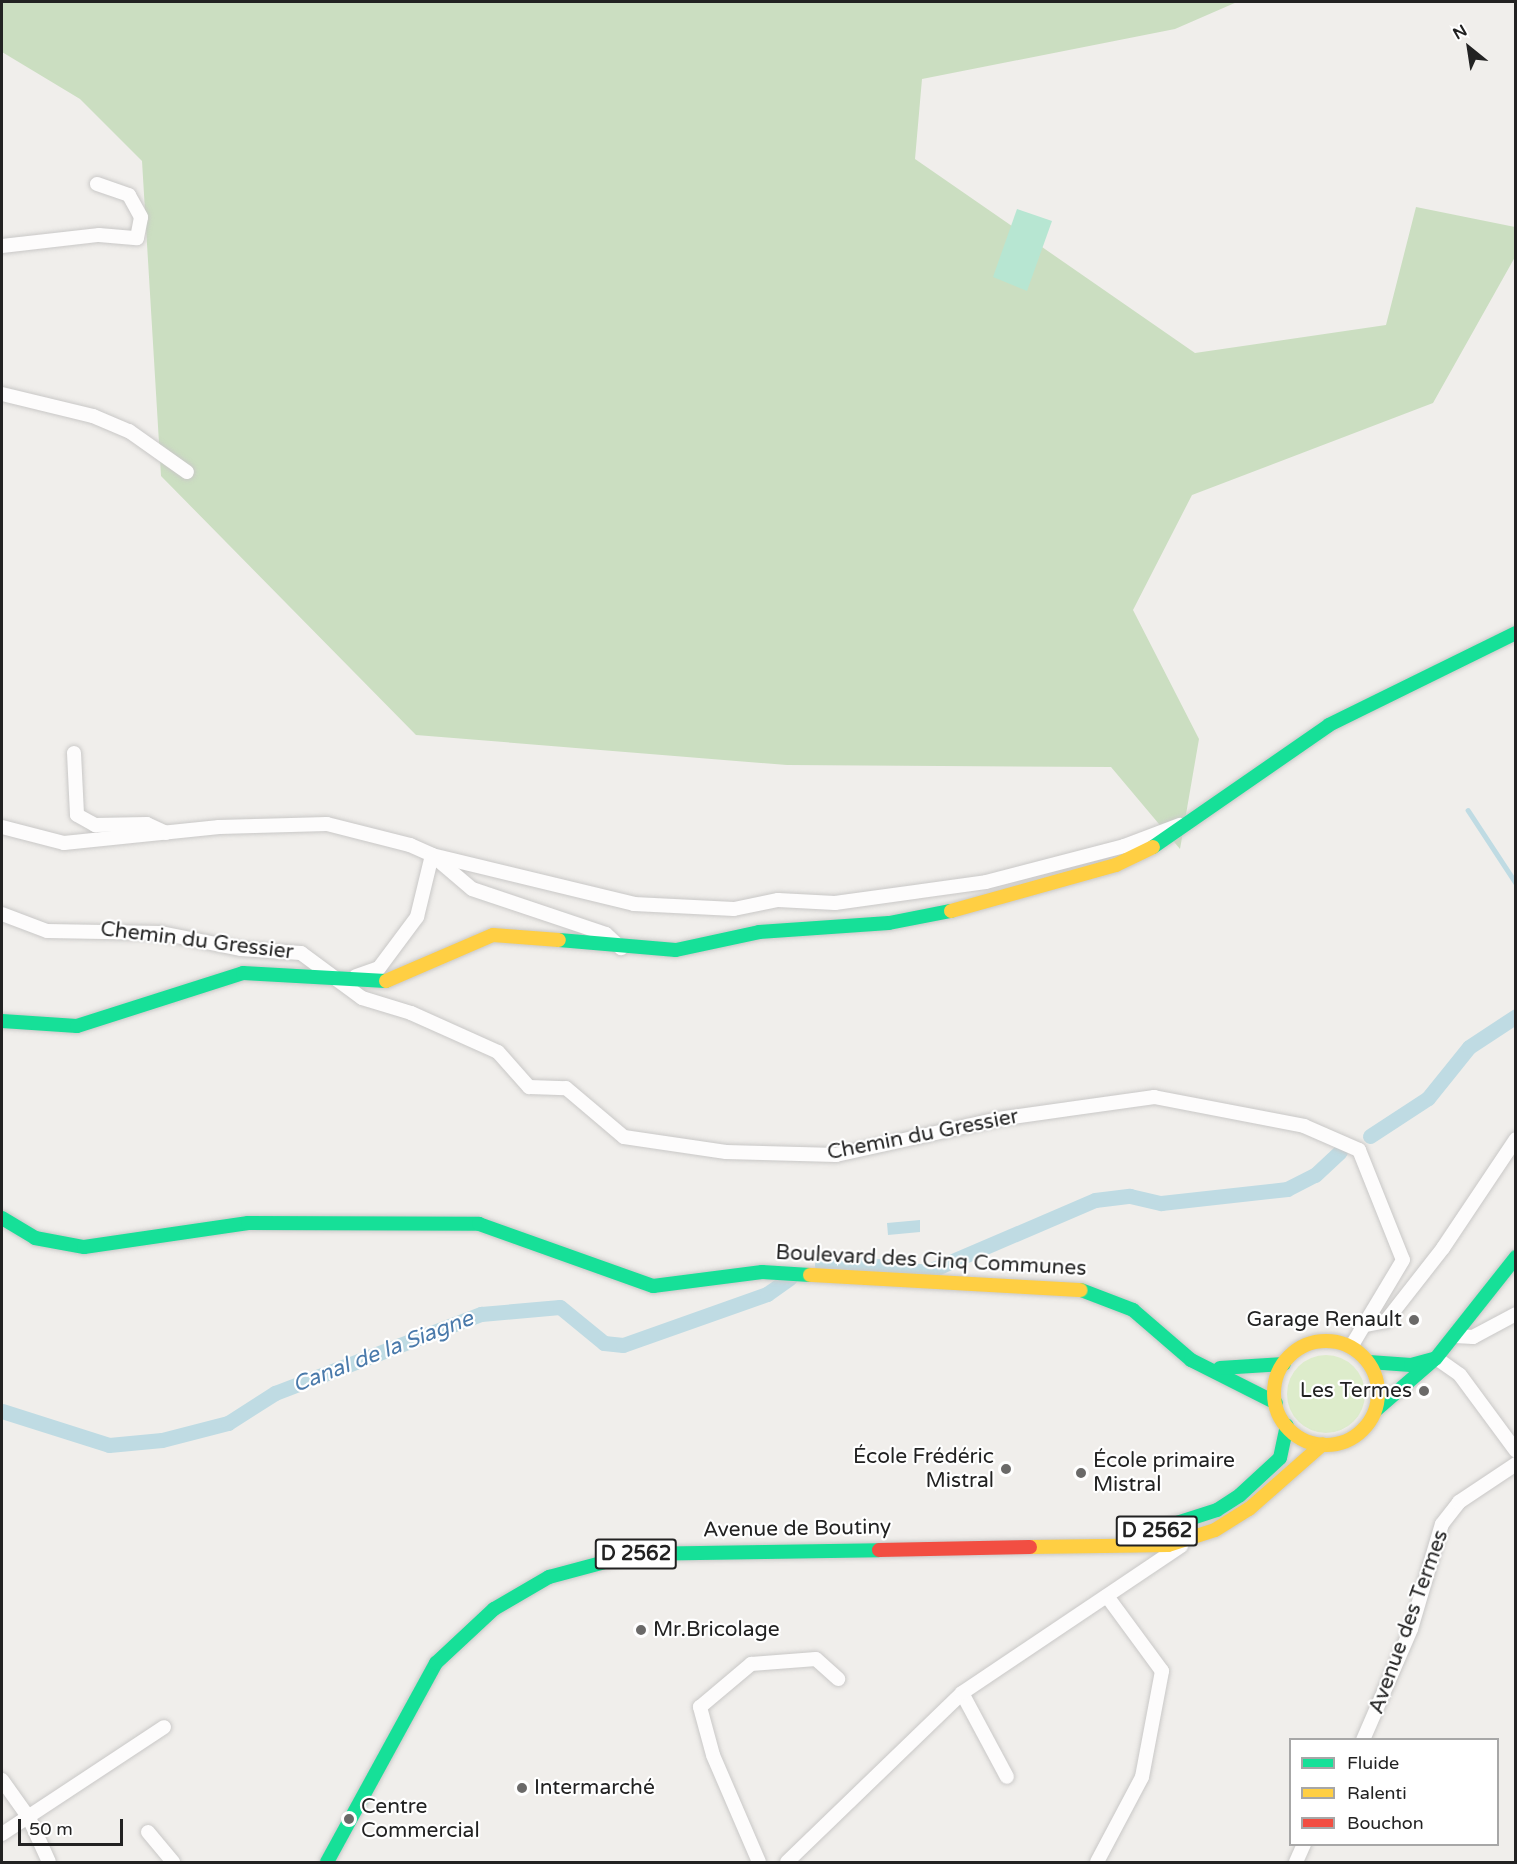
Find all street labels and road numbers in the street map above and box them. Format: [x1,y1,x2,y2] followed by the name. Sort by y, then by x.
[99,917,295,965] street label: Chemin du Gressier
[825,1104,1021,1166] street label: Chemin du Gressier
[775,1240,1087,1282] street label: Boulevard des Cinq Communes
[1115,1514,1199,1548] road number: D 2562
[703,1515,891,1543] street label: Avenue de Boutiny
[1364,1527,1454,1717] street label: Avenue des Termes
[594,1537,678,1571] road number: D 2562

